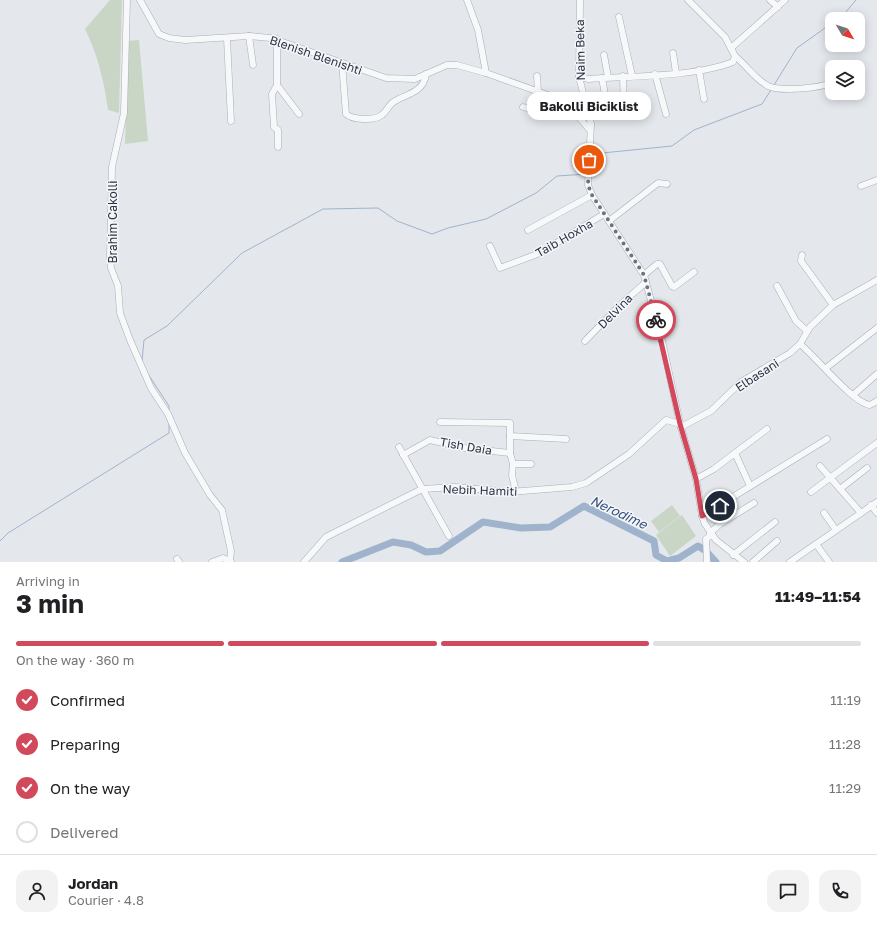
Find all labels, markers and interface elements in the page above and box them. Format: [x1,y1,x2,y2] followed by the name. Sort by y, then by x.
[825,12,865,52] north arrow
[825,12,865,100] map controls
[572,19,588,81] street label: Naim Beka
[268,32,364,78] street label: Blenish Blenishti
[825,60,865,100] button: layers
[527,92,651,120] callout: Bakolli Biciklist
[540,98,638,114] text: Bakolli Biciklist
[572,143,606,177] pin
[578,149,600,171] icon: bag
[105,180,120,264] street label: Brahim Cakolli
[533,216,595,260] street label: Taib Hoxha
[594,290,636,332] street label: Delvina
[636,300,676,340] courier
[645,309,667,331] icon: bike
[732,355,782,395] street label: Elbasani
[439,434,493,458] street label: Tish Daia
[442,481,518,499] street label: Nebih Hamiti
[703,489,737,523] pin
[588,492,651,533] water label: Nerodime
[709,495,731,517] icon: home
[16,573,80,589] text: Arriving in
[775,587,861,605] text: 11:49–11:54
[16,588,84,619] text: 3 min
[16,652,134,668] text: On the way · 360 m
[16,689,38,711] icon: check
[50,691,125,709] text: Confirmed
[830,692,861,708] text: 11:19
[16,733,38,755] icon: check
[50,735,120,753] text: Preparing
[829,736,861,752] text: 11:28
[16,777,38,799] icon: check
[50,779,130,797] text: On the way
[829,780,861,796] text: 11:29
[50,823,118,841] text: Delivered
[16,870,58,912] button: person
[767,870,809,912] button: chat
[819,870,861,912] button: phone
[68,874,118,892] text: Jordan
[68,892,144,908] text: Courier · 4.8

